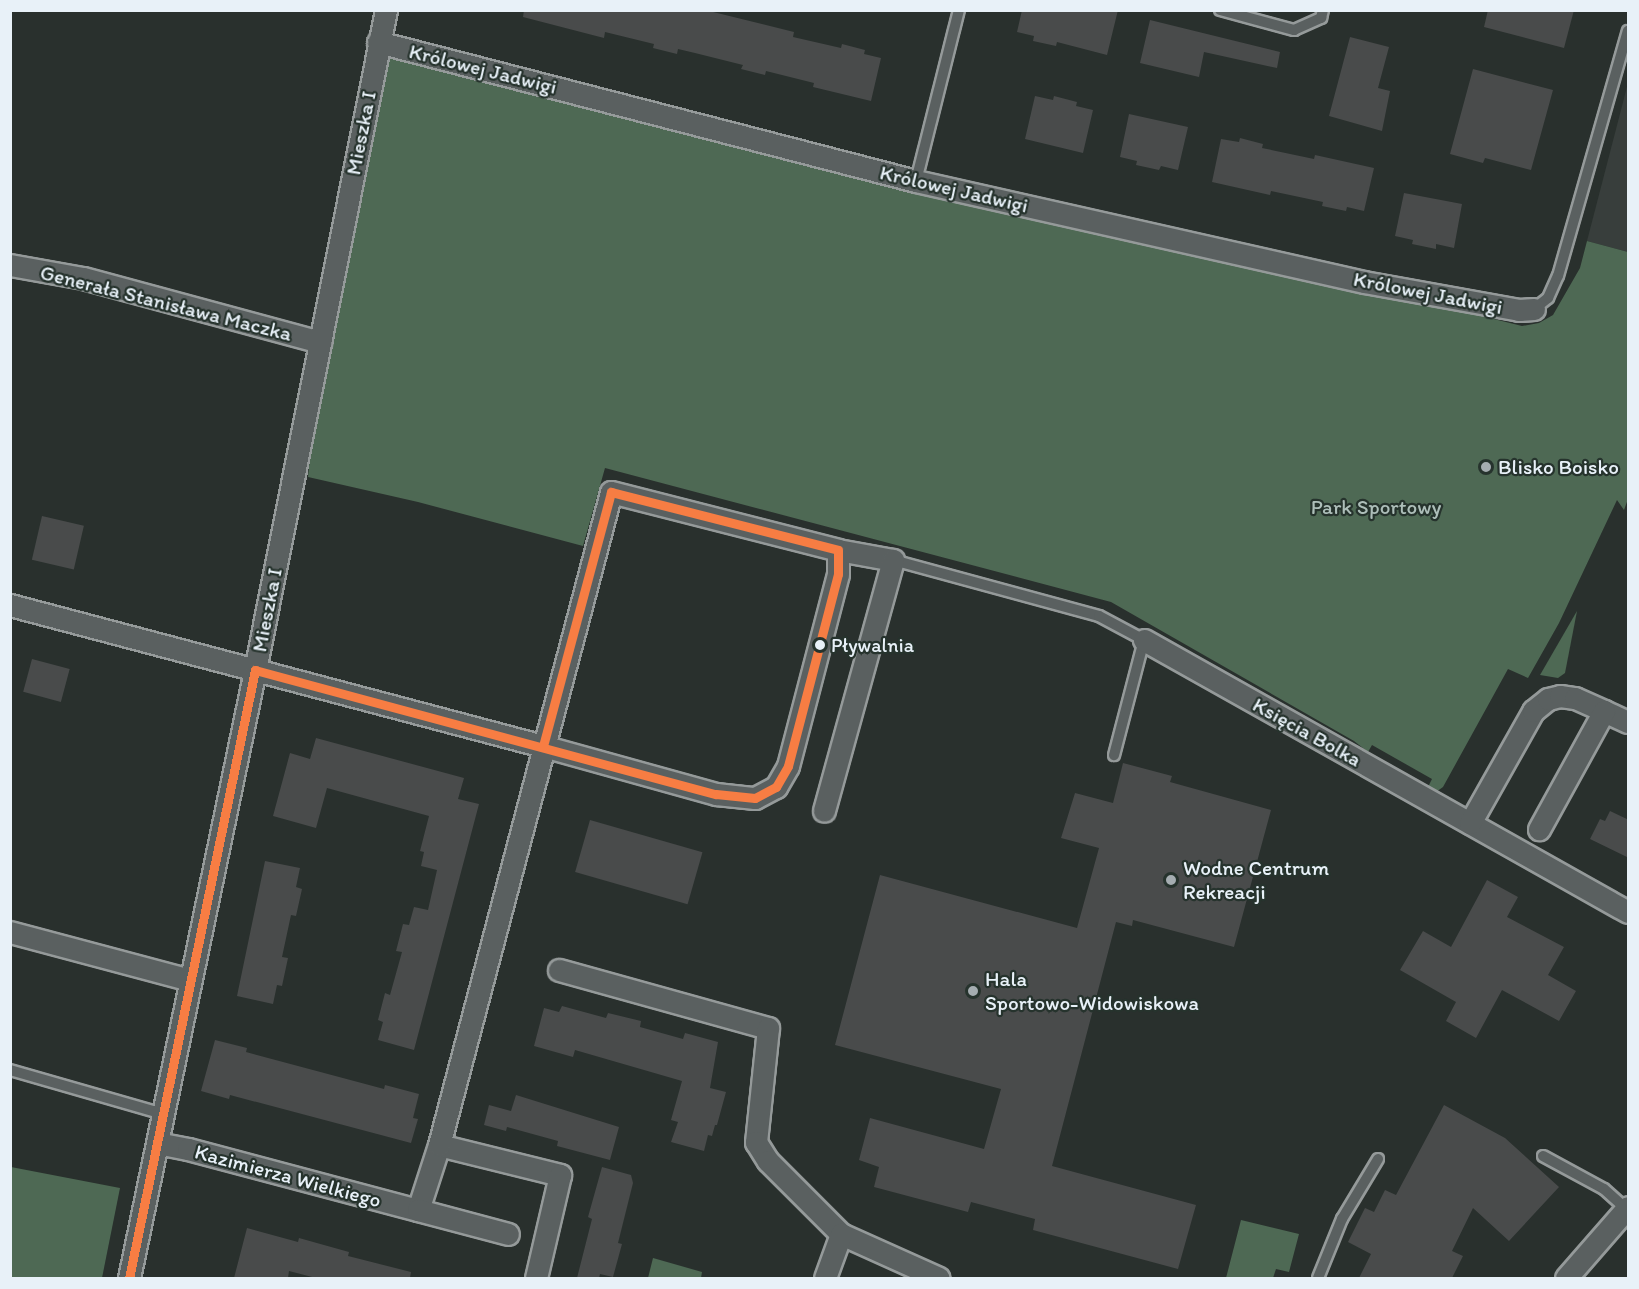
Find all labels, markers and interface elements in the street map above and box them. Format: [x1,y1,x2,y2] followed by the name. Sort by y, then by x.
[407,38,559,100] street label: Królowej Jadwigi
[341,89,381,177] street label: Mieszka I
[877,160,1031,218] street label: Królowej Jadwigi
[38,260,294,346] street label: Generała Stanisława Maczka
[1351,266,1505,320] street label: Królowej Jadwigi
[1498,454,1619,480] place label: Blisko Boisko
[1479,460,1493,474] marker: Blisko Boisko
[1311,494,1441,520] park label: Park Sportowy
[247,566,287,654] street label: Mieszka I
[831,633,914,657] place label: Pływalnia
[814,639,826,651] marker: Pływalnia
[1248,692,1366,772] street label: Księcia Bolka
[1183,855,1329,905] place label: Wodne Centrum Rekreacji
[1164,873,1178,887] marker: Wodne Centrum Rekreacji
[985,966,1199,1016] place label: Hala Sportowo-Widowiskowa
[966,984,980,998] marker: Hala Sportowo-Widowiskowa
[192,1139,384,1213] street label: Kazimierza Wielkiego

